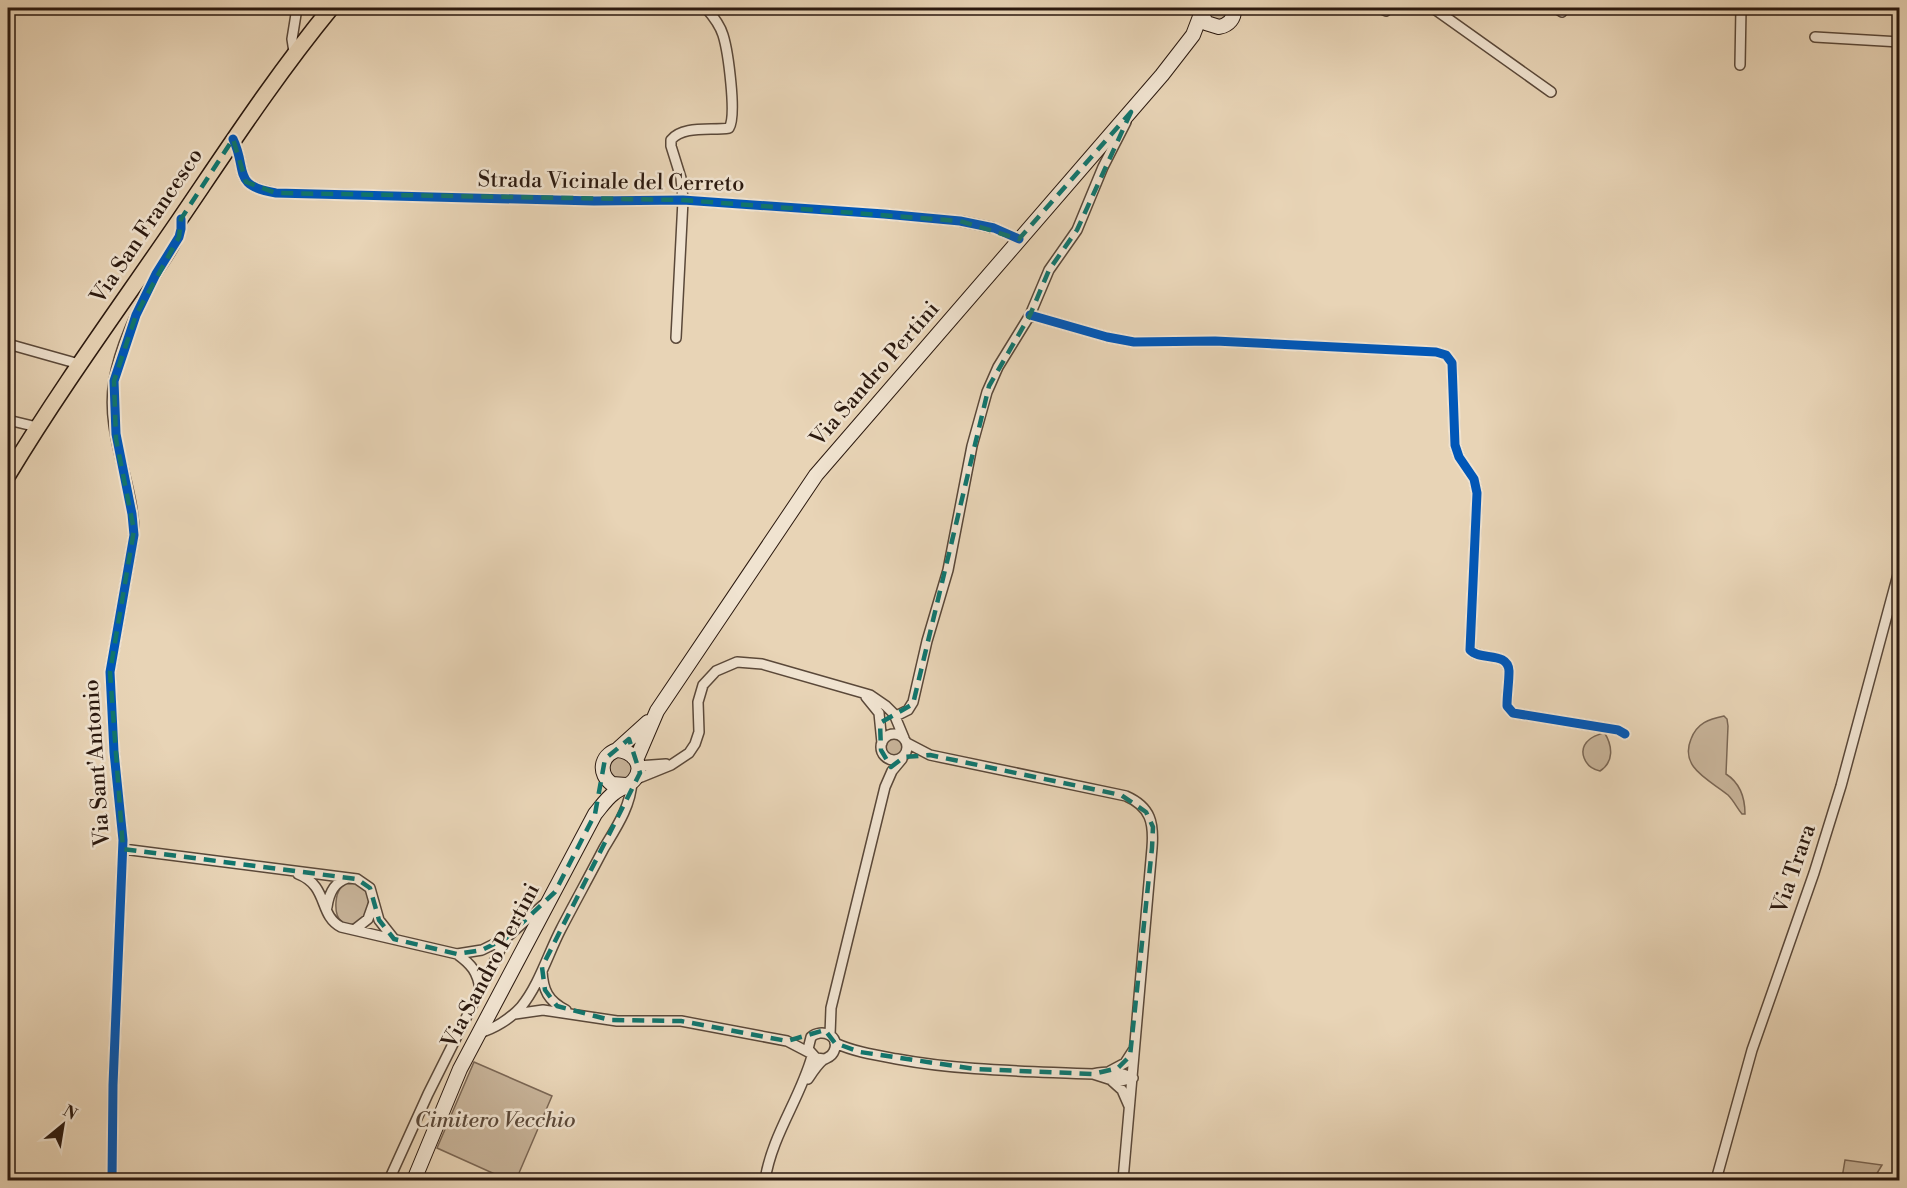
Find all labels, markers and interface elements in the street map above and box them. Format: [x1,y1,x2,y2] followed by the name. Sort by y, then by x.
[84,143,209,310] street label: Via San Francesco
[477,166,745,198] street label: Strada Vicinale del Cerreto
[804,296,945,453] street label: Via Sandro Pertini
[78,678,116,849] street label: Via Sant'Antonio
[1766,820,1822,918] street label: Via Trara
[436,879,546,1054] street label: Via Sandro Pertini
[33,1095,93,1155] north arrow
[60,1101,81,1125] text: N
[415,1107,576,1134] park label: Cimitero Vecchio

